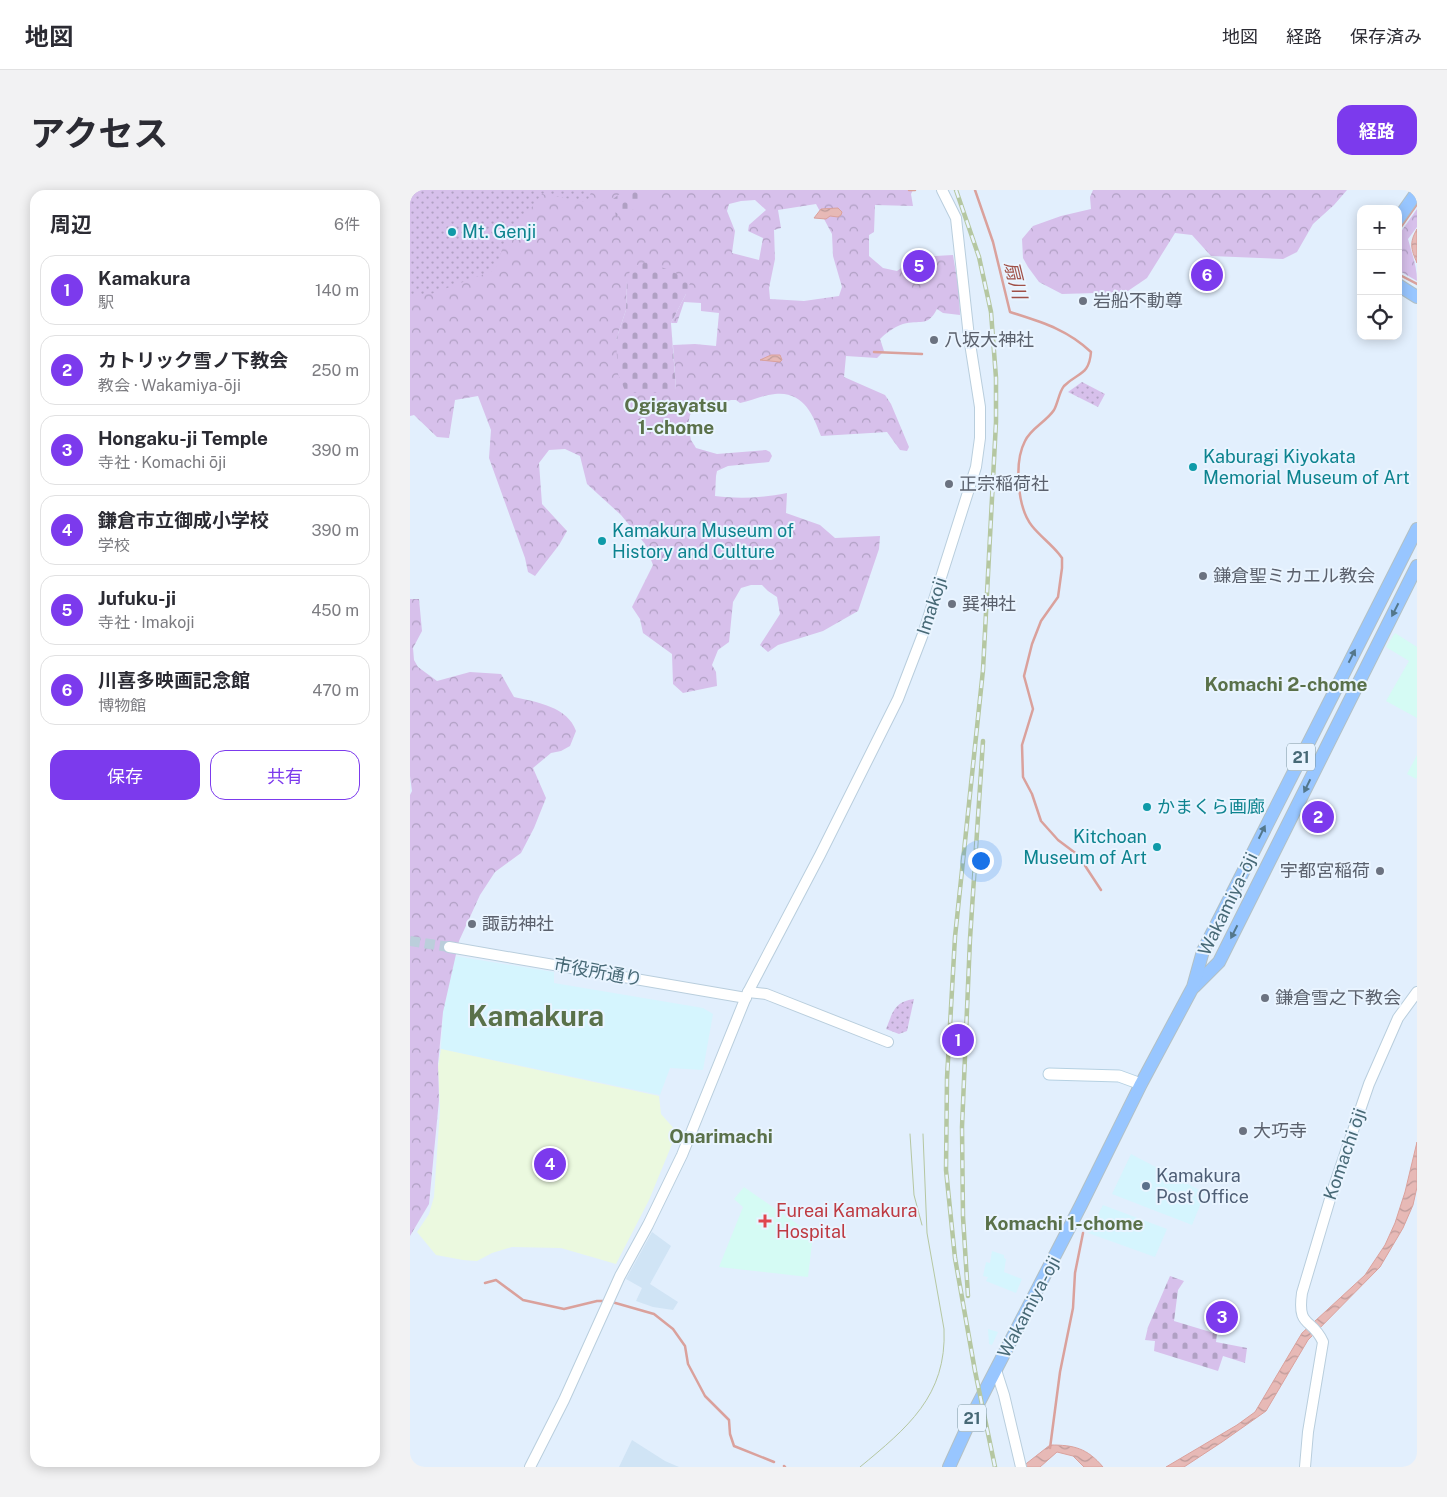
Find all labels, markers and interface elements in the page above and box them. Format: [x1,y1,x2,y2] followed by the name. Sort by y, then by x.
[25,22,73,50] text: 地図
[1222,26,1258,47] text: 地図
[1286,26,1322,47] text: 経路
[1350,26,1422,47] text: 保存済み
[1337,105,1417,155] button: 経路
[30,113,168,154] text: アクセス
[1357,205,1402,340] map controls
[1357,205,1402,250] button: +
[50,212,92,237] text: 周辺
[334,215,360,234] text: 6件
[462,221,536,242] place label: Mt. Genji
[446,226,458,238] marker: Mt. Genji
[903,247,935,285] pin: 5
[1357,250,1402,295] button: −
[1191,256,1223,294] pin: 6
[1001,259,1032,303] water label: 扇川
[98,267,190,289] text: Kamakura
[64,281,70,300] text: 1
[315,281,359,300] text: 140 m
[1093,290,1183,311] place label: 岩船不動尊
[98,293,114,312] text: 駅
[1077,295,1089,307] marker: 岩船不動尊
[1357,295,1402,340] button: locate
[944,329,1034,350] place label: 八坂大神社
[928,334,940,346] marker: 八坂大神社
[98,349,288,371] text: カトリック雪ノ下教会
[62,361,72,380] text: 2
[312,361,359,380] text: 250 m
[98,376,241,395] text: 教会 · Wakamiya-ōji
[624,394,728,438] district label: Ogigayatsu 1-chome
[98,427,268,449] text: Hongaku-ji Temple
[62,441,72,460] text: 3
[312,441,359,460] text: 390 m
[1203,446,1410,488] place label: Kaburagi Kiyokata Memorial Museum of Art
[98,453,226,472] text: 寺社 · Komachi ōji
[1187,461,1199,473] marker: Kaburagi Kiyokata Memorial Museum of Art
[959,473,1049,494] place label: 正宗稲荷社
[943,478,955,490] marker: 正宗稲荷社
[98,509,269,531] text: 鎌倉市立御成小学校
[612,520,794,562] place label: Kamakura Museum of History and Culture
[62,521,72,540] text: 4
[312,521,359,540] text: 390 m
[596,535,608,547] marker: Kamakura Museum of History and Culture
[98,536,130,555] text: 学校
[1213,565,1375,586] place label: 鎌倉聖ミカエル教会
[1197,570,1209,582] marker: 鎌倉聖ミカエル教会
[912,574,951,638] street label: Imakoji
[98,587,176,609] text: Jufuku-ji
[962,593,1016,614] place label: 巽神社
[946,598,958,610] marker: 巽神社
[62,601,72,620] text: 5
[311,601,359,620] text: 450 m
[1391,603,1399,617] one-way arrow
[98,613,194,632] text: 寺社 · Imakoji
[1348,648,1356,663] one-way arrow
[98,669,250,691] text: 川喜多映画記念館
[1205,673,1367,695] district label: Komachi 2-chome
[62,681,72,700] text: 6
[312,681,359,700] text: 470 m
[98,696,146,715] text: 博物館
[1287,744,1315,770] road number: 21
[50,750,200,800] button: 保存
[210,750,360,800] button: 共有
[1302,779,1311,794] one-way arrow
[1157,796,1265,817] place label: かまくら画廊
[1302,798,1334,836] pin: 2
[1141,801,1153,813] marker: かまくら画廊
[1258,824,1267,839] one-way arrow
[1023,826,1147,868] place label: Kitchoan Museum of Art
[1151,841,1163,853] marker: Kitchoan Museum of Art
[968,848,994,874] your location
[1194,849,1262,959] street label: Wakamiya-ōji
[1280,860,1370,881] place label: 宇都宮稲荷
[1374,865,1386,877] marker: 宇都宮稲荷
[482,913,554,934] place label: 諏訪神社
[466,918,478,930] marker: 諏訪神社
[1230,925,1238,939] one-way arrow
[552,953,644,990] street label: 市役所通り
[1275,987,1401,1008] place label: 鎌倉雪之下教会
[1259,992,1271,1004] marker: 鎌倉雪之下教会
[468,999,604,1032] district label: Kamakura
[942,1021,974,1059] pin: 1
[1319,1105,1370,1202] street label: Komachi ōji
[1253,1120,1307,1141] place label: 大巧寺
[669,1125,773,1147] district label: Onarimachi
[1237,1125,1249,1137] marker: 大巧寺
[534,1145,566,1183] pin: 4
[1156,1165,1249,1207] place label: Kamakura Post Office
[1140,1180,1152,1192] marker: Kamakura Post Office
[776,1200,918,1242] place label: Fureai Kamakura Hospital
[985,1212,1144,1234] district label: Komachi 1-chome
[758,1214,772,1228] marker: Fureai Kamakura Hospital
[993,1252,1064,1361] street label: Wakamiya-oji
[1206,1298,1238,1336] pin: 3
[958,1404,986,1432] road number: 21

